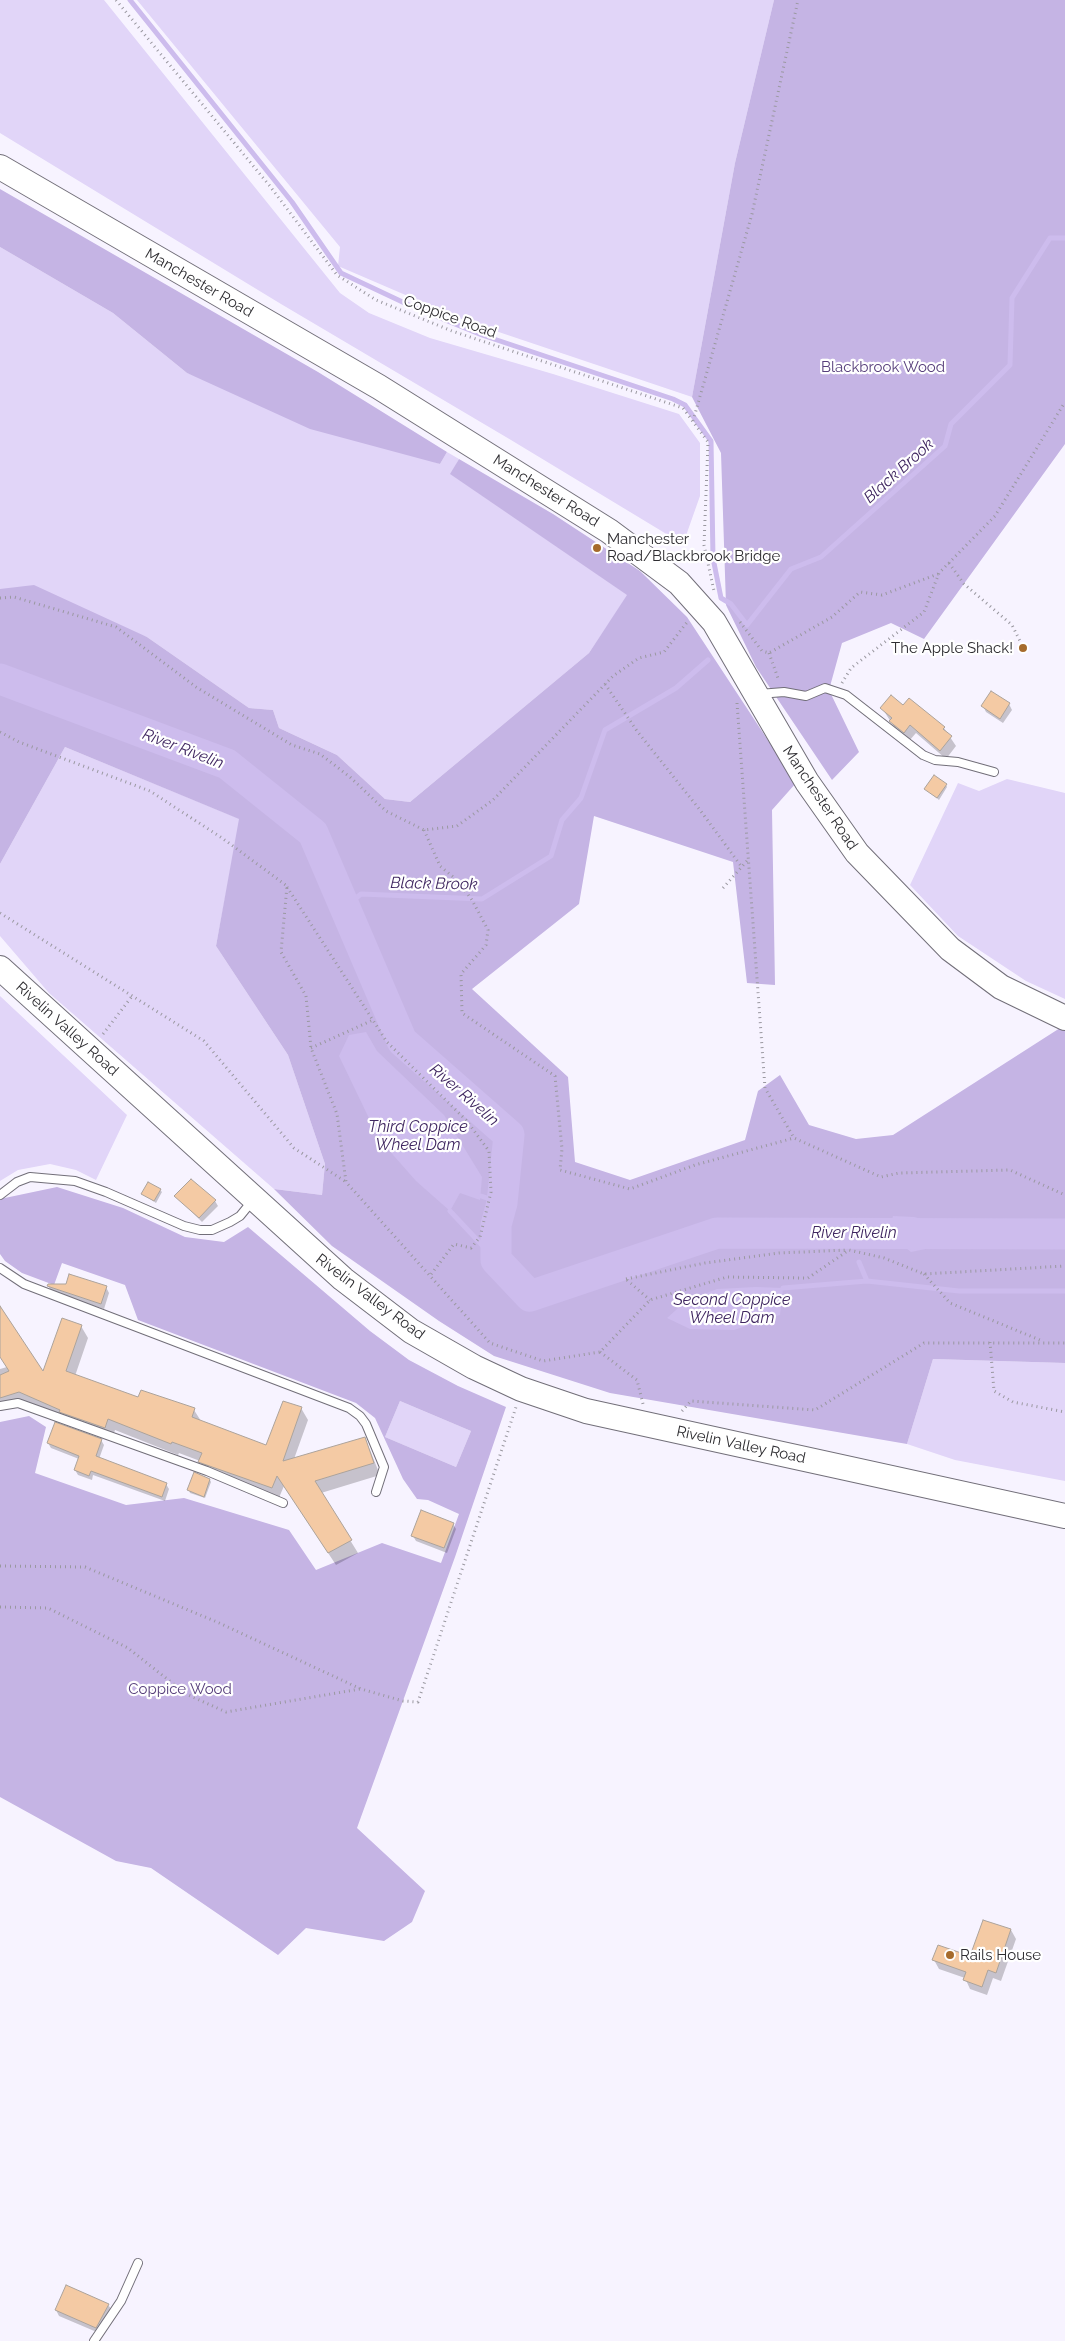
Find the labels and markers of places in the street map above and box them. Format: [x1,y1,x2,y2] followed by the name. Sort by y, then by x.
[607,530,780,565] place label: Manchester Road/Blackbrook Bridge
[591,542,603,554] marker: Manchester Road/Blackbrook Bridge
[891,639,1013,657] place label: The Apple Shack!
[1017,642,1029,654] marker: The Apple Shack!
[960,1946,1041,1964] place label: Rails House
[944,1949,956,1961] marker: Rails House

